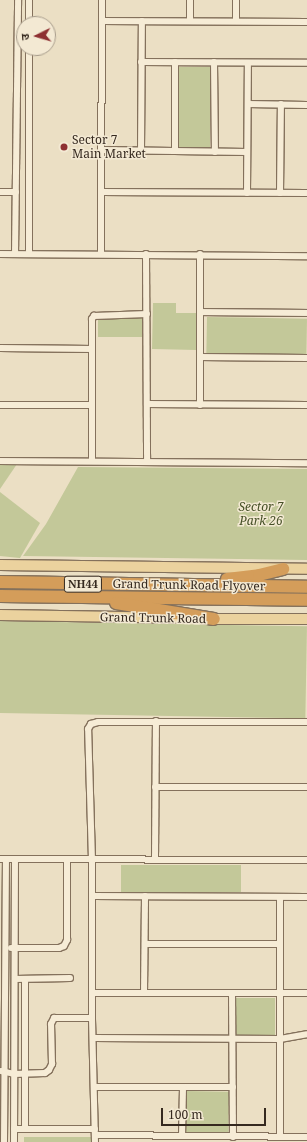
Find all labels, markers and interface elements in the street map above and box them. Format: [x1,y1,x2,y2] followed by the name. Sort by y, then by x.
[16,16,56,56] north arrow
[17,33,32,41] text: उ
[72,133,146,161] place label: Sector 7 Main Market
[59,142,69,152] marker: Sector 7 Main Market
[238,500,284,528] park label: Sector 7 Park 26
[63,575,103,593] road number: NH44
[112,576,266,594] street label: Grand Trunk Road Flyover
[100,610,206,626] street label: Grand Trunk Road
[163,1100,268,1126] scale bar
[168,1106,203,1123] text: 100 m

